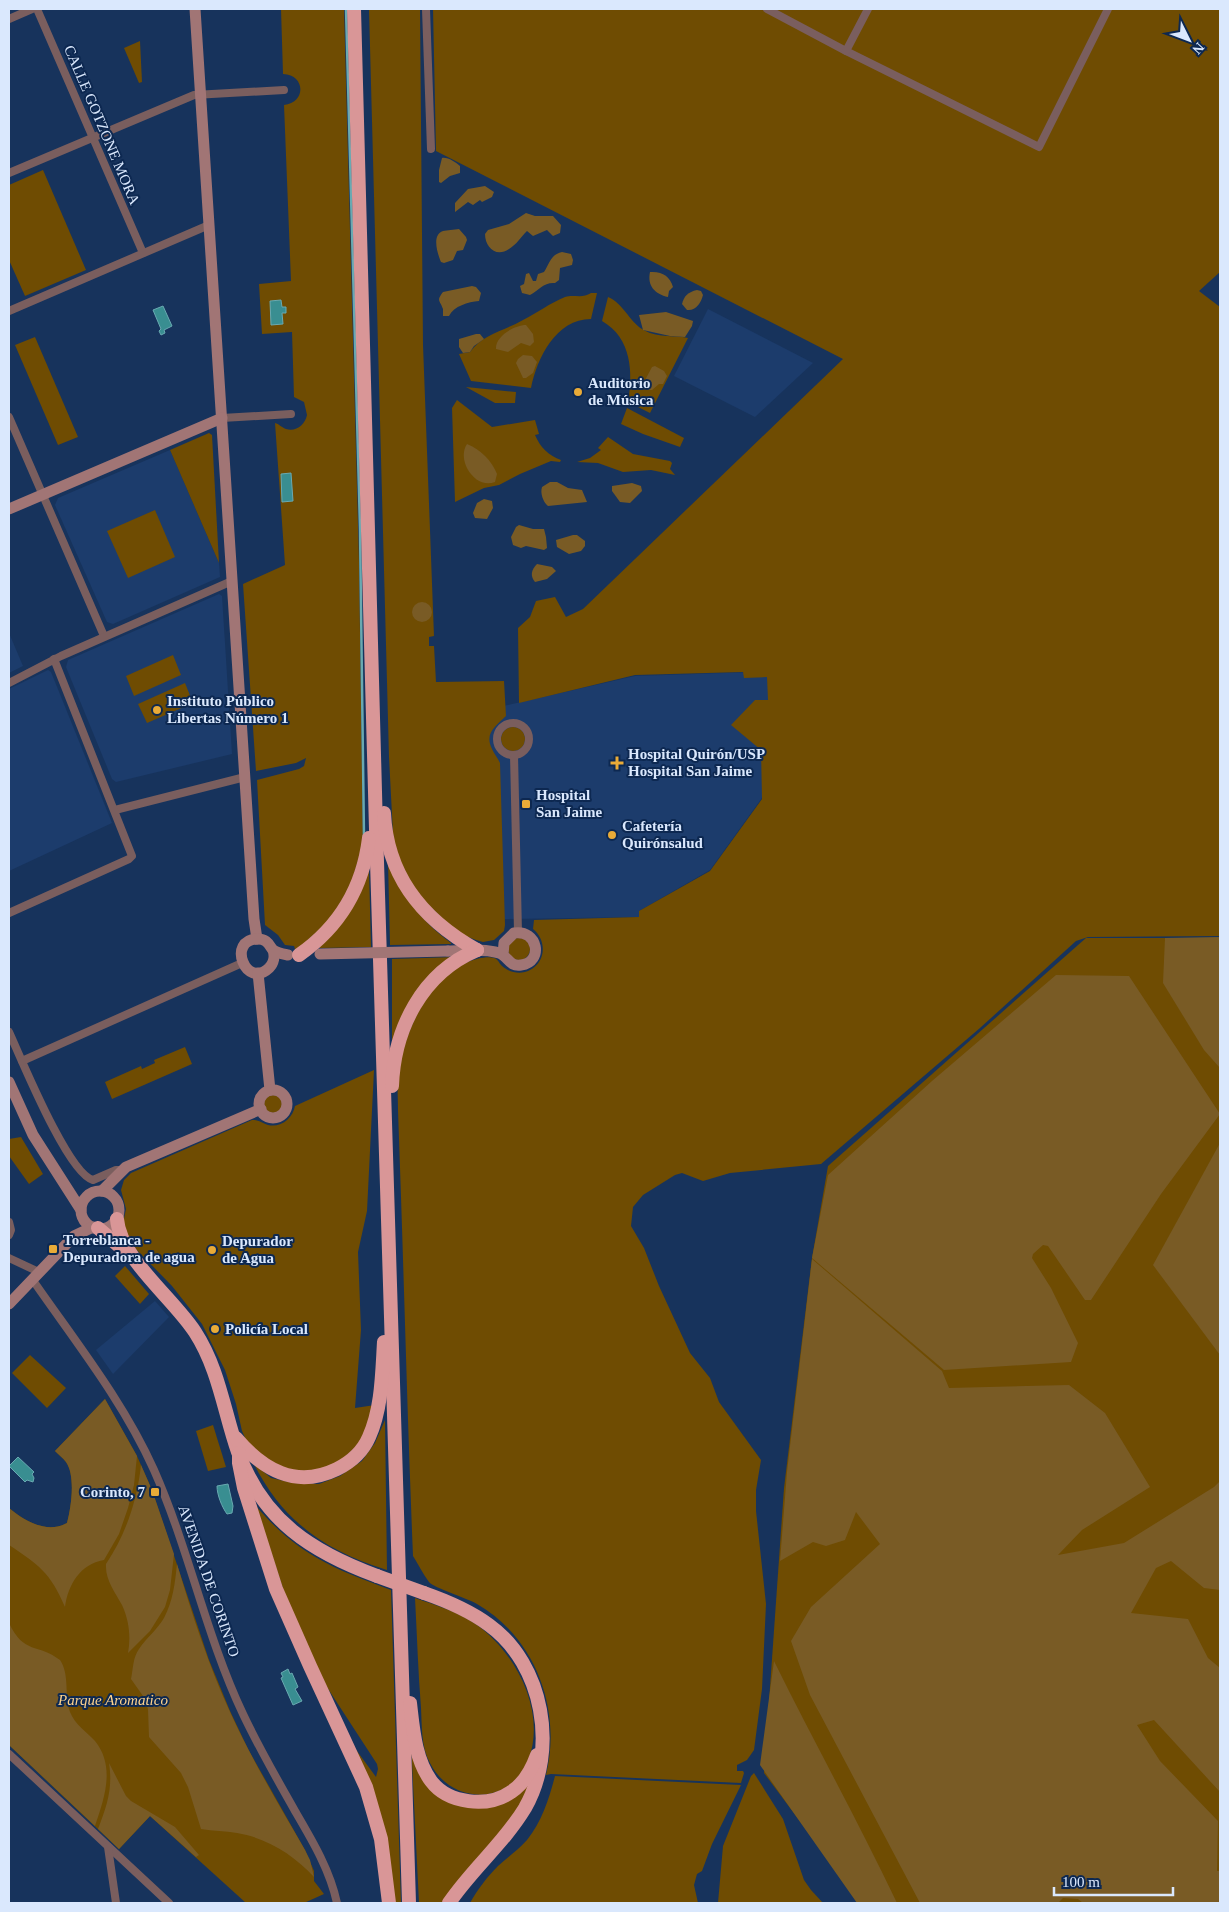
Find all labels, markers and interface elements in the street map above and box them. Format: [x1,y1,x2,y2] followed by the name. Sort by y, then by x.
[1164,15,1214,65] north arrow
[1189,40,1207,57] text: N
[61,43,143,207] street label: CALLE GOTZONE MORA
[588,375,654,408] place label: Auditorio de Música
[572,386,584,398] marker: Auditorio de Música
[167,693,288,726] place label: Instituto Público Libertas Número 1
[151,704,163,716] marker: Instituto Público Libertas Número 1
[628,746,765,779] place label: Hospital Quirón/USP Hospital San Jaime
[610,756,624,770] marker: Hospital Quirón/USP Hospital San Jaime
[536,787,603,820] place label: Hospital San Jaime
[520,798,532,810] marker: Hospital San Jaime
[622,818,704,851] place label: Cafetería Quirónsalud
[606,829,618,841] marker: Cafetería Quirónsalud
[63,1232,195,1265] place label: Torreblanca - Depuradora de agua
[222,1233,293,1266] place label: Depurador de Agua
[47,1243,59,1255] marker: Torreblanca - Depuradora de agua
[206,1244,218,1256] marker: Depurador de Agua
[225,1321,308,1337] place label: Policía Local
[209,1323,221,1335] marker: Policía Local
[80,1484,145,1500] place label: Corinto, 7
[149,1486,161,1498] marker: Corinto, 7
[175,1503,243,1659] street label: AVENIDA DE CORINTO
[57,1692,168,1708] park label: Parque Aromatico
[1054,1864,1173,1896] scale bar
[1062,1874,1100,1890] text: 100 m

